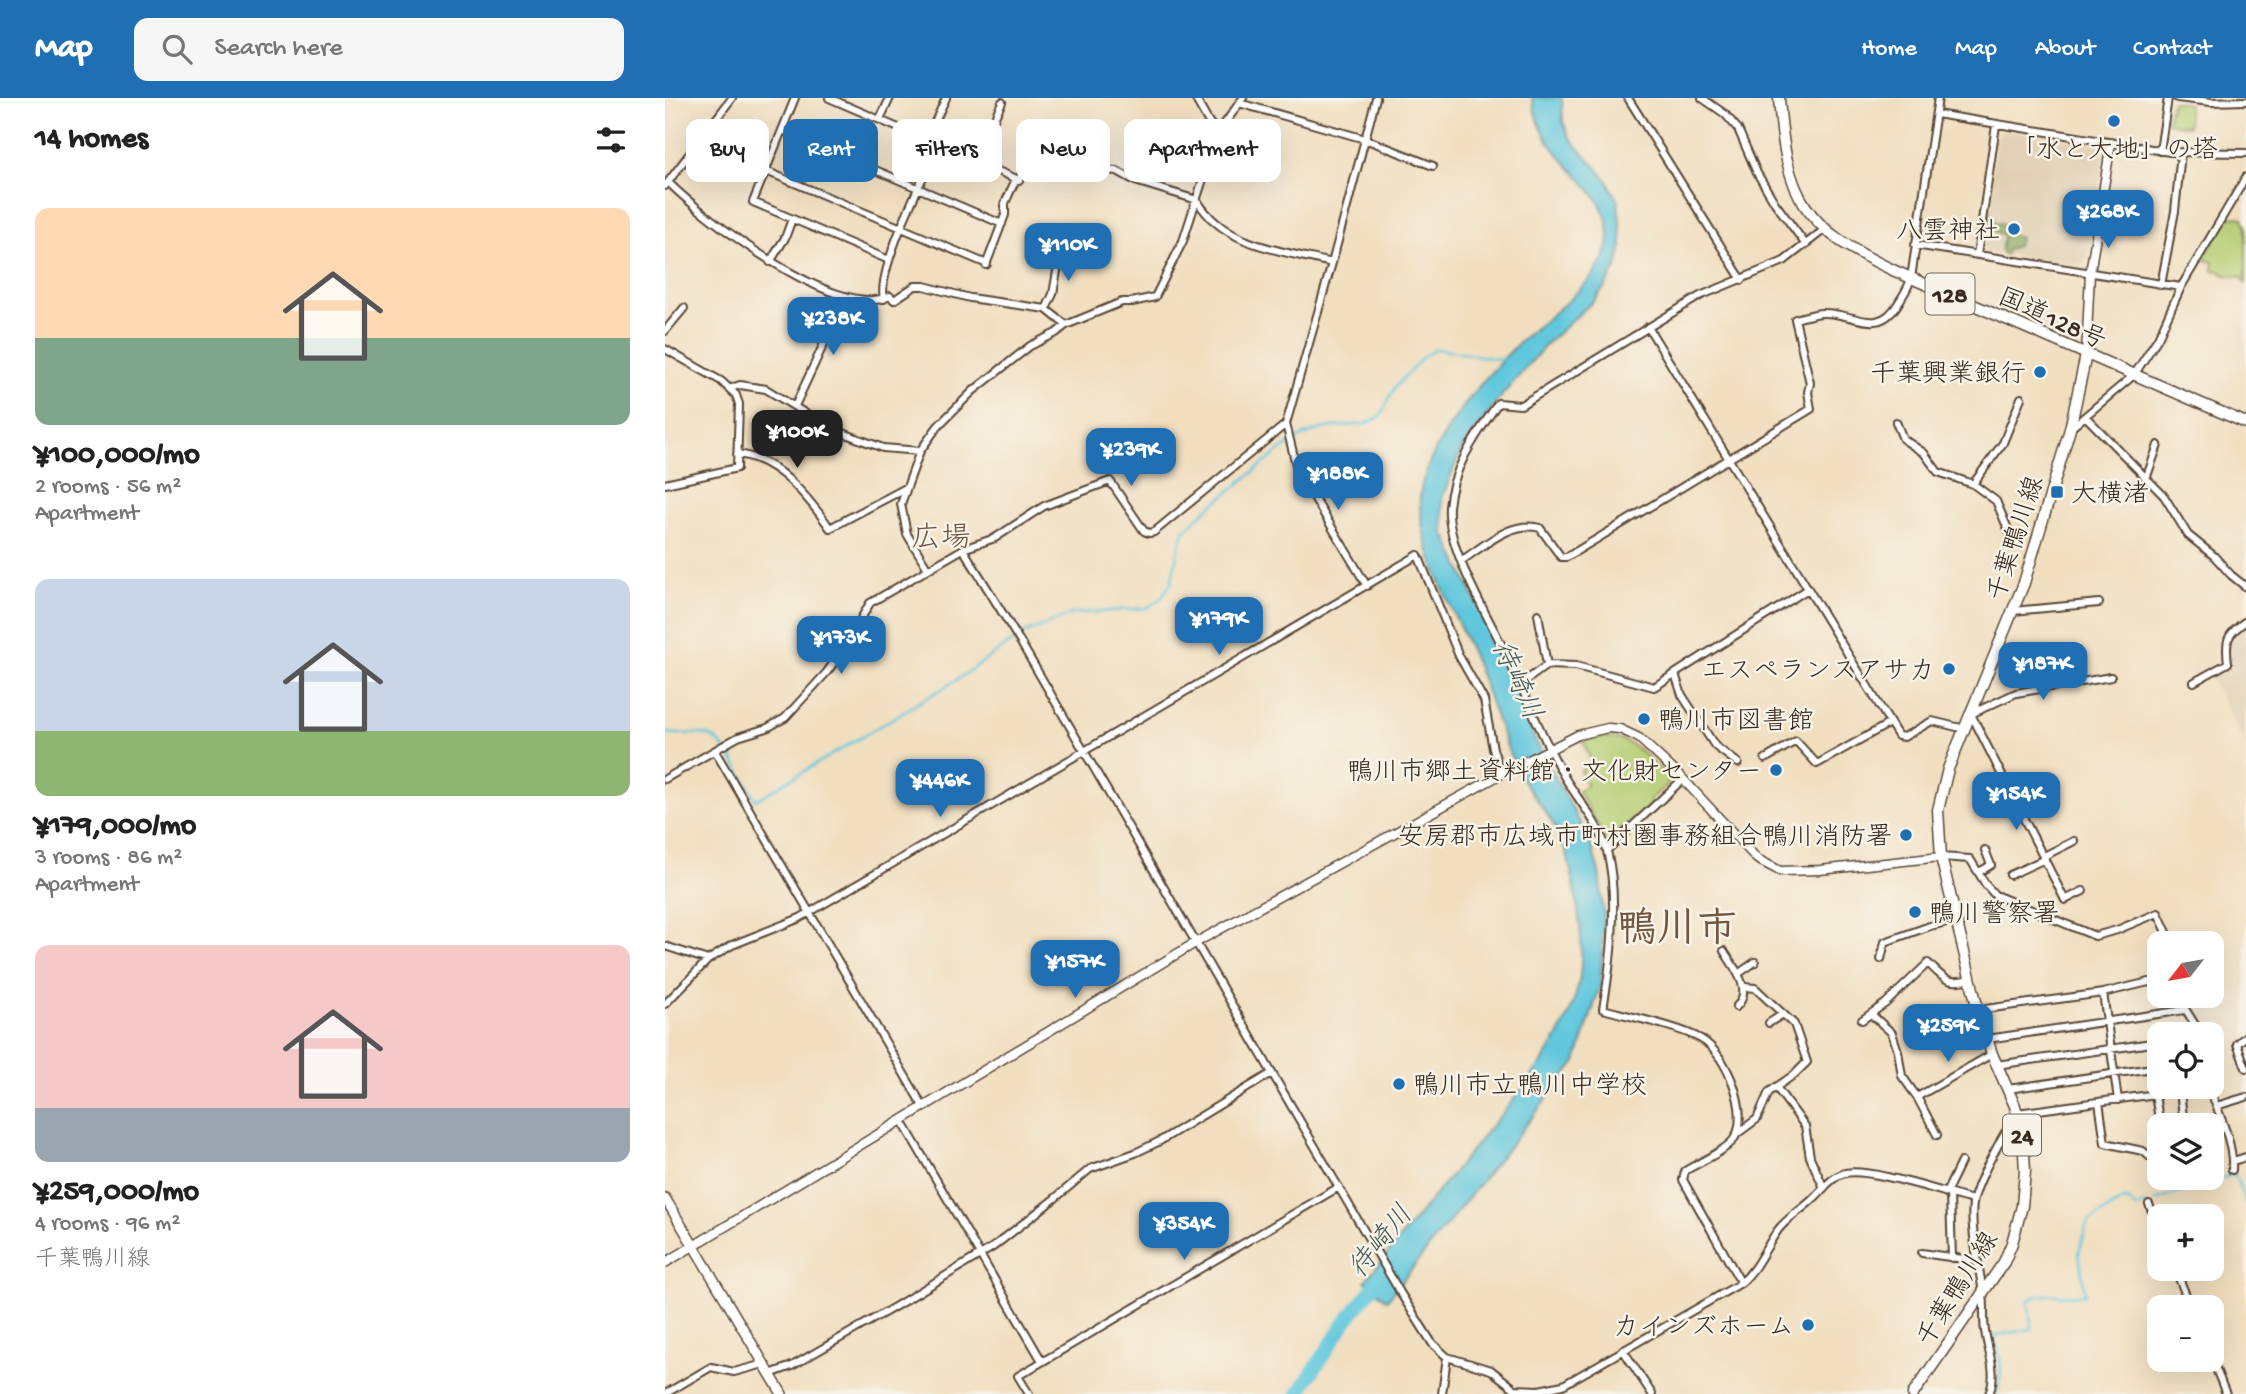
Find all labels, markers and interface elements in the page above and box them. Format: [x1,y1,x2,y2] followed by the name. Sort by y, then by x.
[134,18,624,81] search box
[35,30,92,68] text: Map
[158,30,196,68] icon: search
[214,34,343,65] text: Search here
[1861,35,1917,64] text: Home
[1955,35,1997,64] text: Map
[2035,35,2095,64] text: About
[2133,35,2211,64] text: Contact
[2106,113,2122,129] marker: 「水と大地」の塔
[686,119,769,182] chip: Buy
[783,119,878,182] chip: Rent
[892,119,1002,182] chip: Filters
[1016,119,1110,182] chip: New
[1124,119,1281,182] chip: Apartment
[592,121,630,159] icon: filters
[35,123,148,158] text: 14 homes
[2010,136,2218,168] place label: 「水と大地」の塔
[2059,190,2157,250] pin: ¥268K
[2079,199,2137,226] text: ¥268K
[1896,217,2000,249] place label: 八雲神社
[2006,221,2022,237] marker: 八雲神社
[1019,223,1117,283] pin: ¥110K
[1041,232,1095,259] text: ¥110K
[270,253,396,379] icon: home
[1925,274,1975,314] road number: 128
[1992,283,2111,359] street label: 国道128号
[784,298,882,357] pin: ¥238K
[803,306,863,333] text: ¥238K
[1870,359,2026,392] place label: 千葉興業銀行
[2032,364,2048,380] marker: 千葉興業銀行
[748,410,846,470] pin: ¥100K
[768,419,826,446] text: ¥100K
[1082,428,1180,488] pin: ¥239K
[1102,437,1160,464] text: ¥239K
[35,439,200,474] text: ¥100,000/mo
[1289,452,1387,512] pin: ¥188K
[1309,461,1367,488] text: ¥188K
[1982,472,2053,606] street label: 千葉鴨川線
[35,474,181,501] text: 2 rooms · 56 m²
[2071,480,2149,512] place label: 大横渚
[2049,484,2065,500] marker: 大横渚
[35,501,139,528] text: Apartment
[911,522,971,558] district label: 広場
[1170,598,1268,657] pin: ¥179K
[1191,606,1247,633] text: ¥179K
[792,616,890,676] pin: ¥173K
[270,624,396,750] icon: home
[813,625,869,652] text: ¥173K
[1483,635,1548,726] water label: 待崎川
[1994,642,2092,702] pin: ¥187K
[2014,651,2072,678] text: ¥187K
[1701,658,1935,689] place label: エスペランスアサカ
[1941,661,1957,677] marker: エスペランスアサカ
[1658,706,1814,739] place label: 鴨川市図書館
[1636,711,1652,727] marker: 鴨川市図書館
[1347,757,1762,790] place label: 鴨川市郷土資料館・文化財センター
[891,760,989,819] pin: ¥446K
[1768,762,1784,778] marker: 鴨川市郷土資料館・文化財センター
[912,768,968,795] text: ¥446K
[1967,772,2065,832] pin: ¥154K
[1988,781,2044,808] text: ¥154K
[35,810,196,845] text: ¥179,000/mo
[1398,822,1892,855] place label: 安房郡市広域市町村圏事務組合鴨川消防署
[1898,827,1914,843] marker: 安房郡市広域市町村圏事務組合鴨川消防署
[35,845,182,872] text: 3 rooms · 86 m²
[35,872,139,899] text: Apartment
[1929,899,2059,932] place label: 鴨川警察署
[1907,904,1923,920] marker: 鴨川警察署
[1617,907,1737,956] district label: 鴨川市
[2147,931,2224,1008] north arrow
[2147,931,2224,1372] map controls
[1026,940,1124,1000] pin: ¥157K
[1047,949,1103,976] text: ¥157K
[270,991,396,1117] icon: home
[1899,1004,1997,1064] pin: ¥259K
[1919,1013,1977,1040] text: ¥259K
[2147,1022,2224,1099] button: locate
[1413,1071,1647,1104] place label: 鴨川市立鴨川中学校
[1391,1076,1407,1092] marker: 鴨川市立鴨川中学校
[2147,1113,2224,1190] button: layers
[2003,1114,2041,1156] road number: 24
[35,1176,199,1211] text: ¥259,000/mo
[1342,1199,1422,1286] water label: 待崎川
[1135,1202,1233,1262] pin: ¥354K
[2147,1204,2224,1281] button: +
[35,1211,180,1238] text: 4 rooms · 96 m²
[1155,1211,1213,1238] text: ¥354K
[1911,1226,2007,1354] street label: 千葉鴨川線
[35,1247,150,1274] text: 千葉鴨川線
[2147,1295,2224,1372] button: −
[1613,1314,1794,1345] place label: カインズホーム
[1800,1317,1816,1333] marker: カインズホーム

